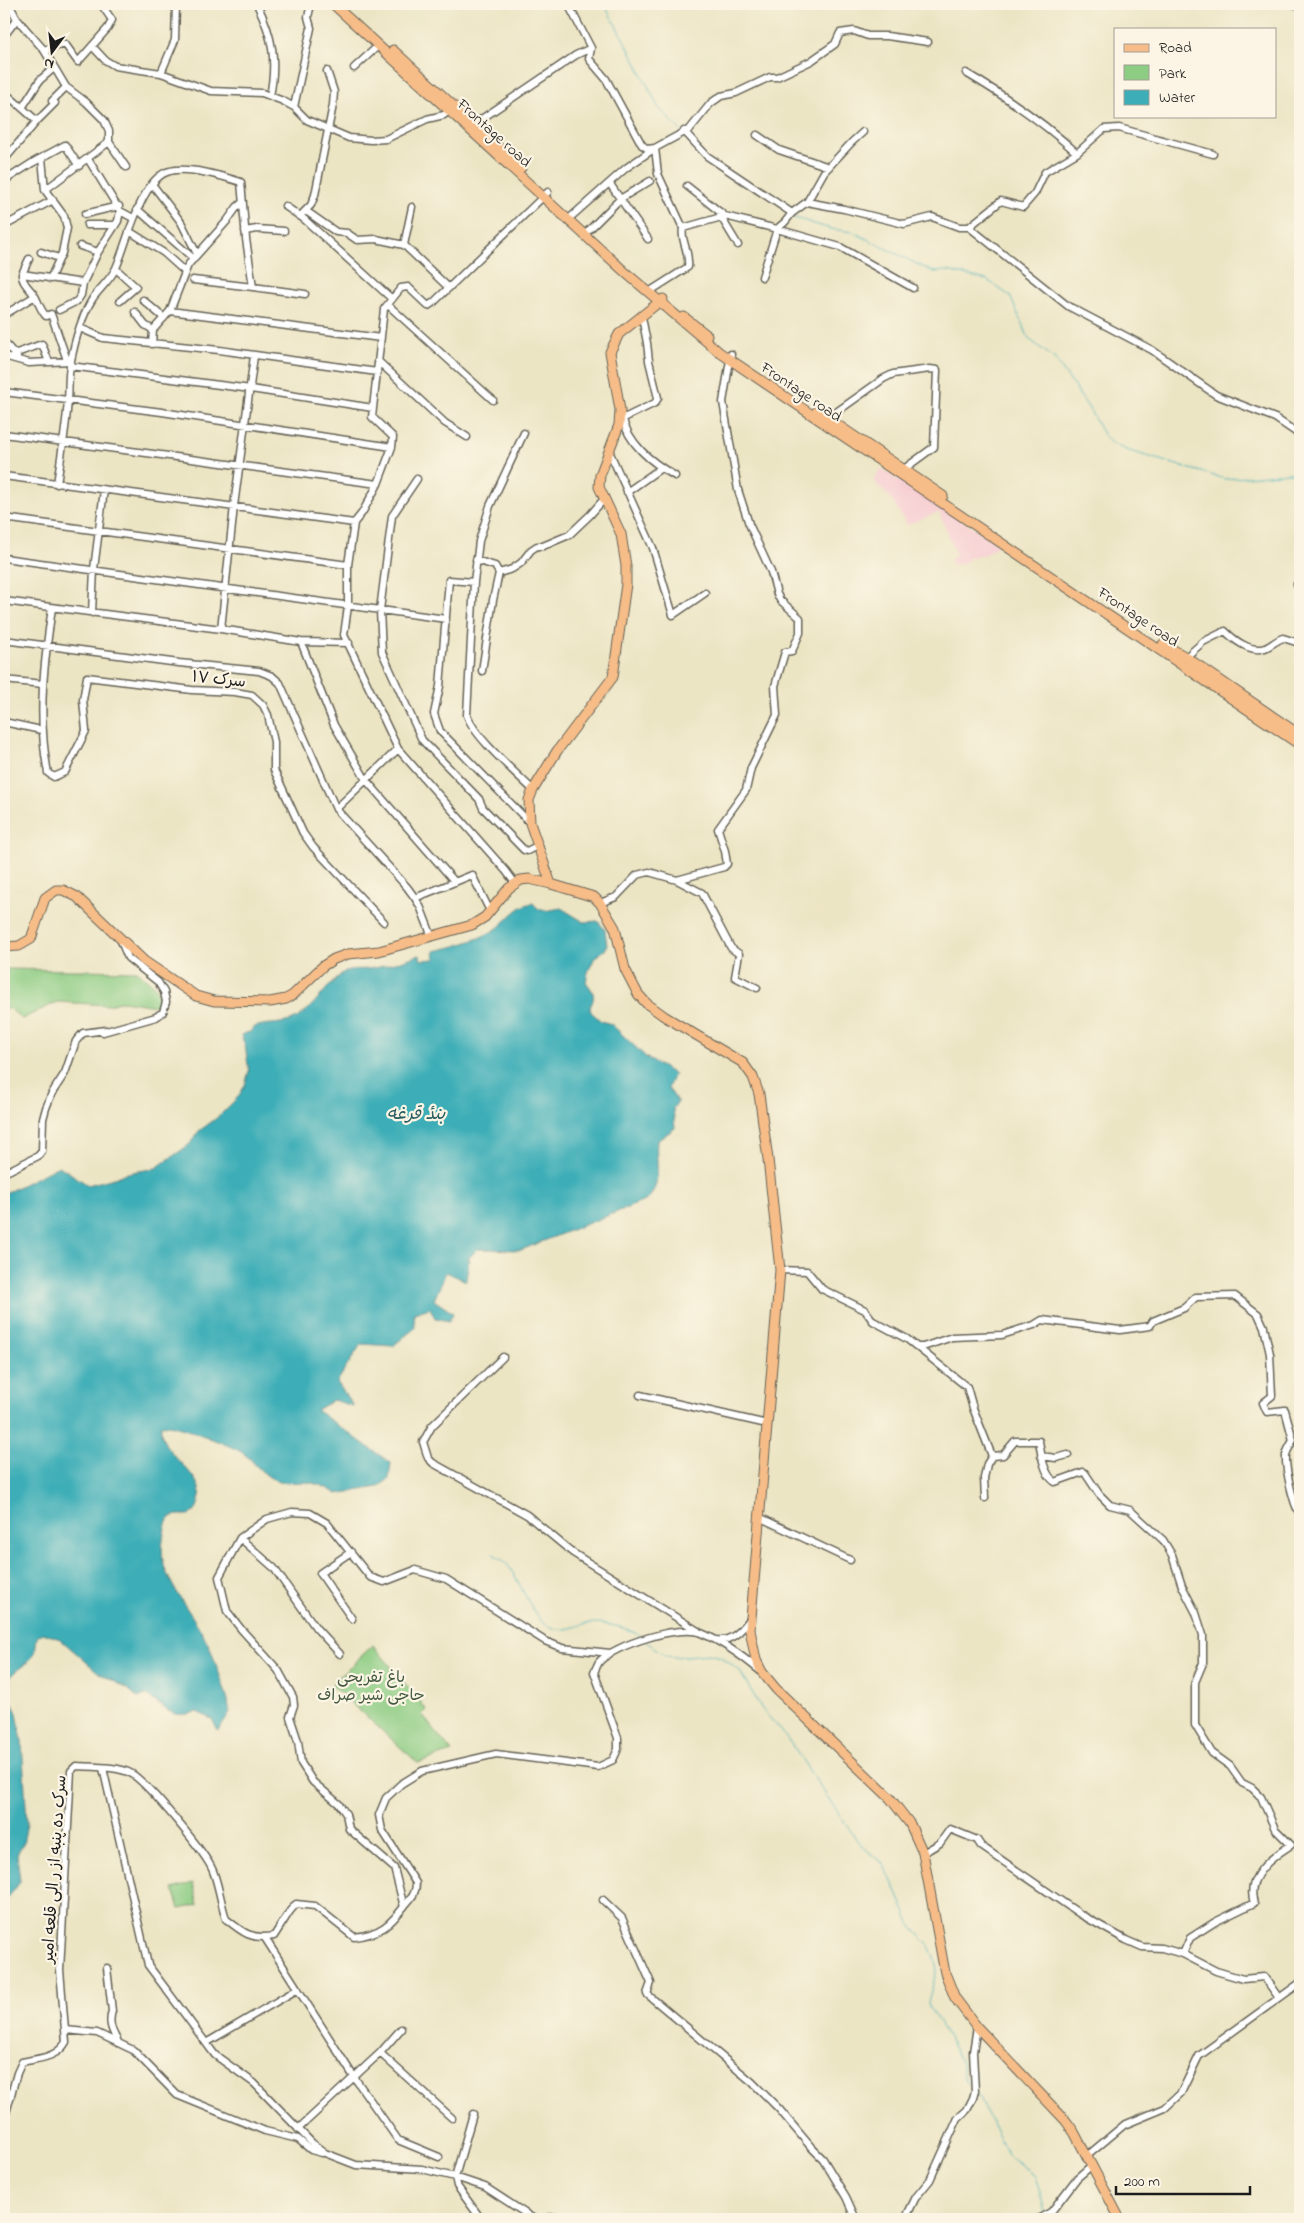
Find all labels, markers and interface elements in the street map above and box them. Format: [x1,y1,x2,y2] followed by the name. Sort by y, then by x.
[28,28,78,78] north arrow
[1114,28,1276,118] legend
[1159,37,1192,59] text: Road
[42,52,56,74] text: N
[1159,63,1187,85] text: Park
[1159,87,1195,109] text: Water
[450,93,536,174] street label: Frontage road
[755,356,846,429] street label: Frontage road
[1092,581,1183,654] street label: Frontage road
[191,665,247,695] street label: سرک ۱۷
[387,1102,446,1128] water label: بندٔ قرغه
[317,1666,425,1708] park label: باغ تفریحی حاجی شیر صراف
[36,1774,74,1966] street label: سرک ده پنبه از ر الی قلعه امیر
[1116,2163,1250,2195] scale bar
[1124,2171,1160,2193] text: 200 m

